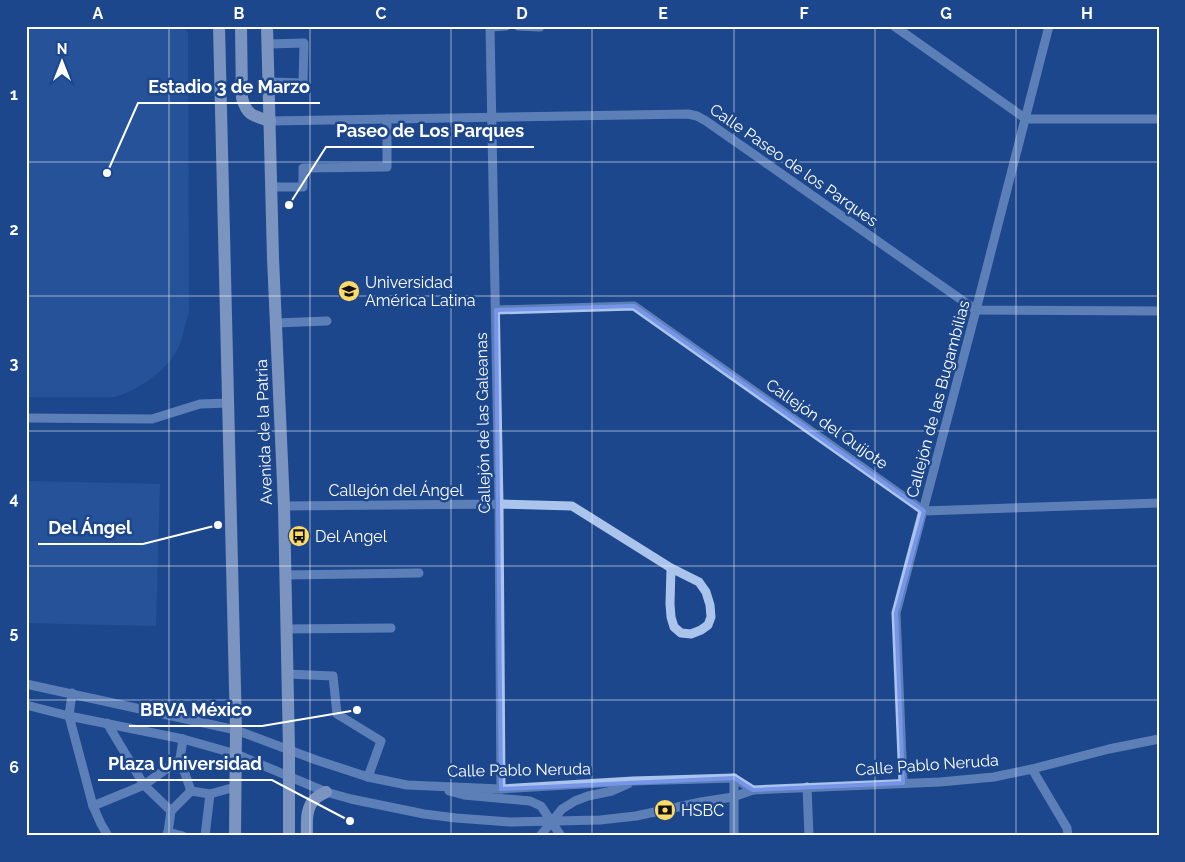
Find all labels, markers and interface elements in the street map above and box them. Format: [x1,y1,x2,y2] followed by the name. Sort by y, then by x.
[93,4,104,23] text: A
[234,4,245,23] text: B
[376,4,387,23] text: C
[516,4,528,23] text: D
[658,4,668,23] text: E
[799,4,809,23] text: F
[940,4,952,23] text: G
[1081,4,1093,23] text: H
[38,38,88,88] north arrow
[57,41,67,57] text: N
[138,70,320,103] callout: Estadio 3 de Marzo
[148,76,310,97] text: Estadio 3 de Marzo
[10,85,18,104] text: 1
[706,100,882,231] street label: Calle Paseo de los Parques
[326,114,534,147] callout: Paseo de Los Parques
[336,120,524,141] text: Paseo de Los Parques
[9,220,19,239] text: 2
[365,273,475,310] place label: Universidad América Latina
[337,279,361,303] school or university icon: Universidad América Latina
[902,298,974,500] street label: Callejón de las Bugambilias
[472,332,494,514] street label: Callejón de las Galeanas
[10,354,19,373] text: 3
[252,359,276,505] street label: Avenida de la Patria
[762,375,892,473] street label: Callejón del Quijote
[329,480,464,500] street label: Callejón del Ángel
[9,489,19,508] text: 4
[38,511,143,544] callout: Del Ángel
[48,517,132,538] text: Del Ángel
[287,524,311,548] bus stop icon: Del Angel
[315,527,388,546] place label: Del Angel
[10,623,19,642] text: 5
[129,693,262,726] callout: BBVA México
[140,699,252,720] text: BBVA México
[98,747,272,780] callout: Plaza Universidad
[855,751,999,779] street label: Calle Pablo Neruda
[108,753,262,774] text: Plaza Universidad
[9,758,19,777] text: 6
[447,759,591,781] street label: Calle Pablo Neruda
[653,798,677,822] bank icon: HSBC
[681,801,724,820] place label: HSBC

